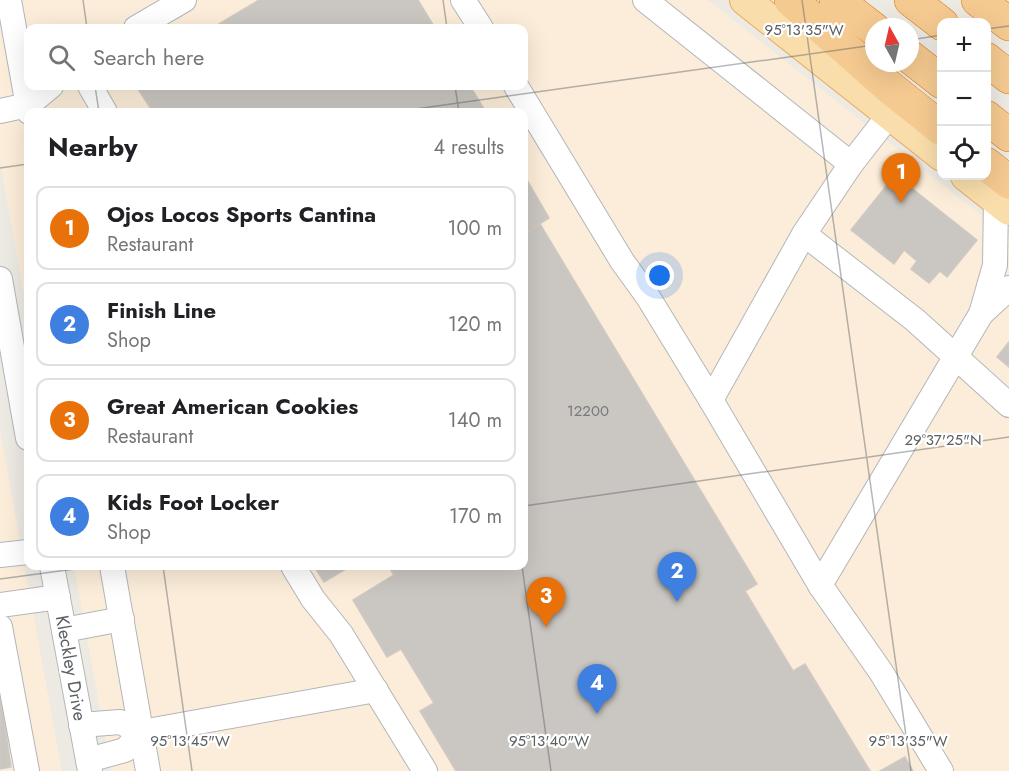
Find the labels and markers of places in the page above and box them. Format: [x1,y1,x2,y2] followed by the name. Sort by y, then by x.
[882,154,920,203] pin: 1
[658,552,696,602] pin: 2
[526,578,566,627] pin: 3
[578,664,616,714] pin: 4

